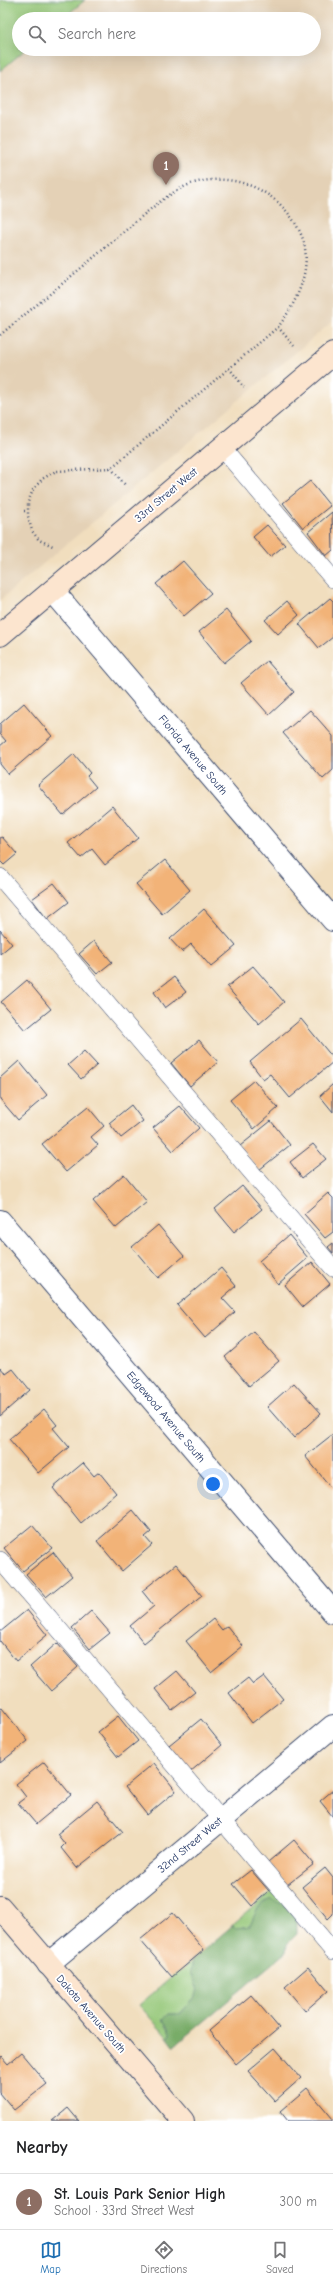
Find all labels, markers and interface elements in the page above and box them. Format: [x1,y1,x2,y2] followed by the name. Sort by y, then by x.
[12,12,321,56] search box
[26,23,48,45] icon: search
[58,25,136,43] text: Search here
[153,152,179,185] pin: 1
[132,464,201,525] street label: 33rd Street West
[156,712,230,798] street label: Florida Avenue South
[124,1369,208,1465] street label: Edgewood Avenue South
[203,1474,223,1494] your location
[155,1814,226,1876] street label: 32nd Street West
[54,1972,129,2056] street label: Dakota Avenue South
[16,2138,67,2157] text: Nearby
[54,2185,225,2203] text: St. Louis Park Senior High
[26,2194,32,2209] text: 1
[279,2194,317,2209] text: 300 m
[54,2203,194,2218] text: School · 33rd Street West
[40,2239,62,2276] tab: Map
[141,2239,187,2276] tab: Directions
[266,2239,293,2276] tab: Saved

